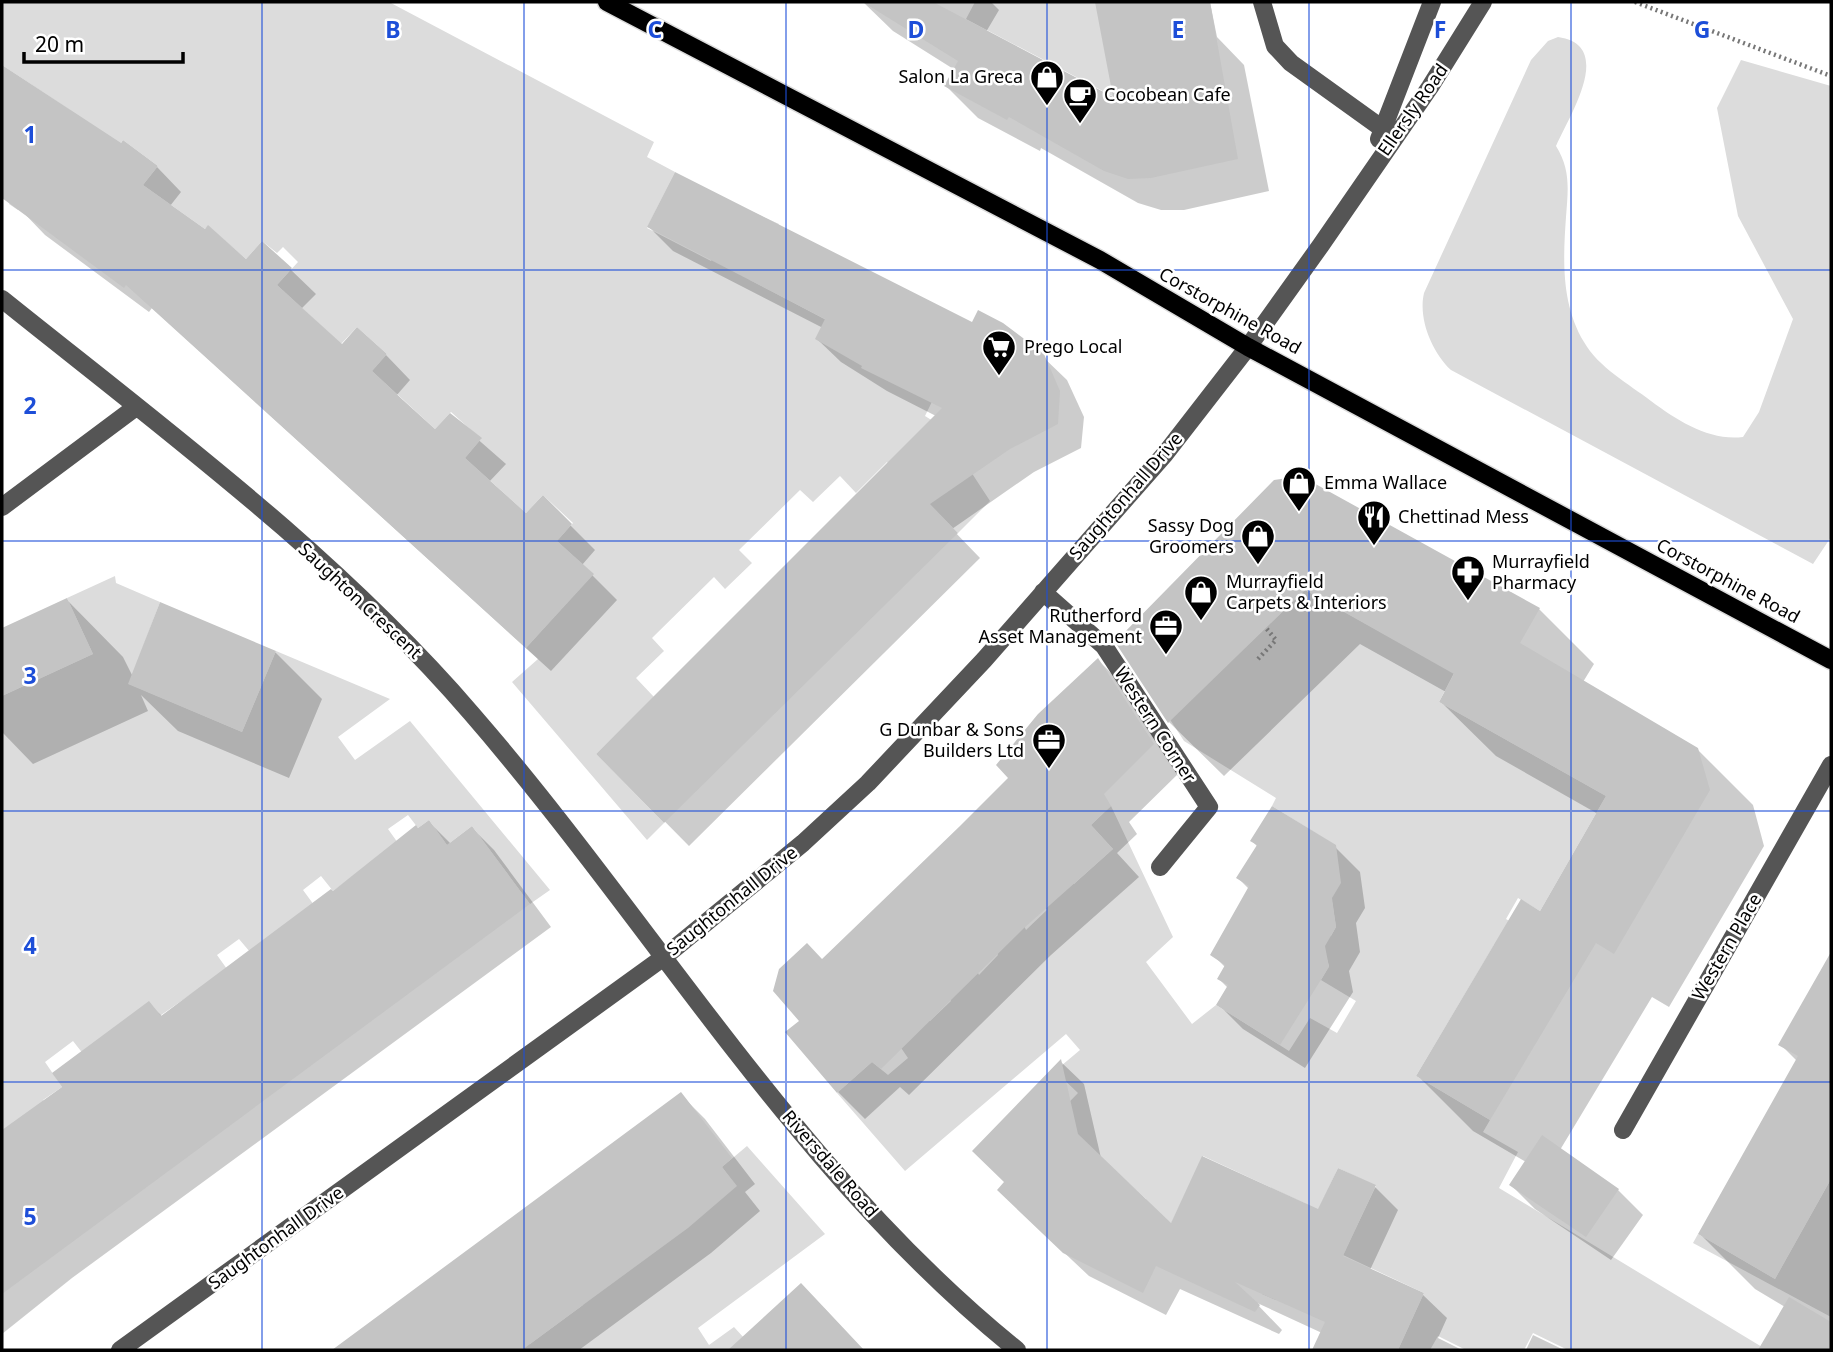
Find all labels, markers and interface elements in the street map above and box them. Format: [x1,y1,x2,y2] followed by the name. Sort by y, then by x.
[385,13,401,45] text: B
[648,13,663,45] text: C
[908,13,924,45] text: D
[1172,13,1184,45] text: E
[1434,13,1446,45] text: F
[1694,13,1710,45] text: G
[24,21,184,65] scale bar
[35,30,84,58] text: 20 m
[1028,58,1066,107] shop icon: Salon La Greca
[1372,59,1453,160] street label: Ellersly Road
[898,64,1023,88] place label: Salon La Greca
[1061,76,1099,125] cafe icon: Cocobean Cafe
[1104,82,1231,106] place label: Cocobean Cafe
[23,118,37,150] text: 1
[1155,261,1306,359] street label: Corstorphine Road
[980,328,1018,377] supermarket icon: Prego Local
[1024,334,1122,358] place label: Prego Local
[23,389,37,421] text: 2
[1063,427,1187,564] street label: Saughtonhall Drive
[1280,464,1318,513] shop icon: Emma Wallace
[1324,470,1447,494] place label: Emma Wallace
[1355,498,1393,547] restaurant icon: Chettinad Mess
[1398,504,1529,528] place label: Chettinad Mess
[1148,513,1234,558] place label: Sassy Dog Groomers
[1239,517,1277,566] shop icon: Sassy Dog Groomers
[1653,532,1804,628] street label: Corstorphine Road
[294,537,428,664] street label: Saughton Crescent
[1492,549,1590,594] place label: Murrayfield Pharmacy
[1449,553,1487,602] pharmacy icon: Murrayfield Pharmacy
[1226,569,1387,614] place label: Murrayfield Carpets & Interiors
[1182,573,1220,622] shop icon: Murrayfield Carpets & Interiors
[978,603,1142,648] place label: Rutherford Asset Management
[1147,607,1185,656] office icon: Rutherford Asset Management
[23,659,37,691] text: 3
[1109,662,1203,787] street label: Western Corner
[879,717,1024,762] place label: G Dunbar & Sons Builders Ltd
[1030,721,1068,770] office icon: G Dunbar & Sons Builders Ltd
[661,840,802,960] street label: Saughtonhall Drive
[1686,889,1766,1004] street label: Western Place
[23,929,37,961] text: 4
[777,1104,884,1222] street label: Riversdale Road
[203,1180,348,1294] street label: Saughtonhall Drive
[23,1200,37,1232] text: 5

